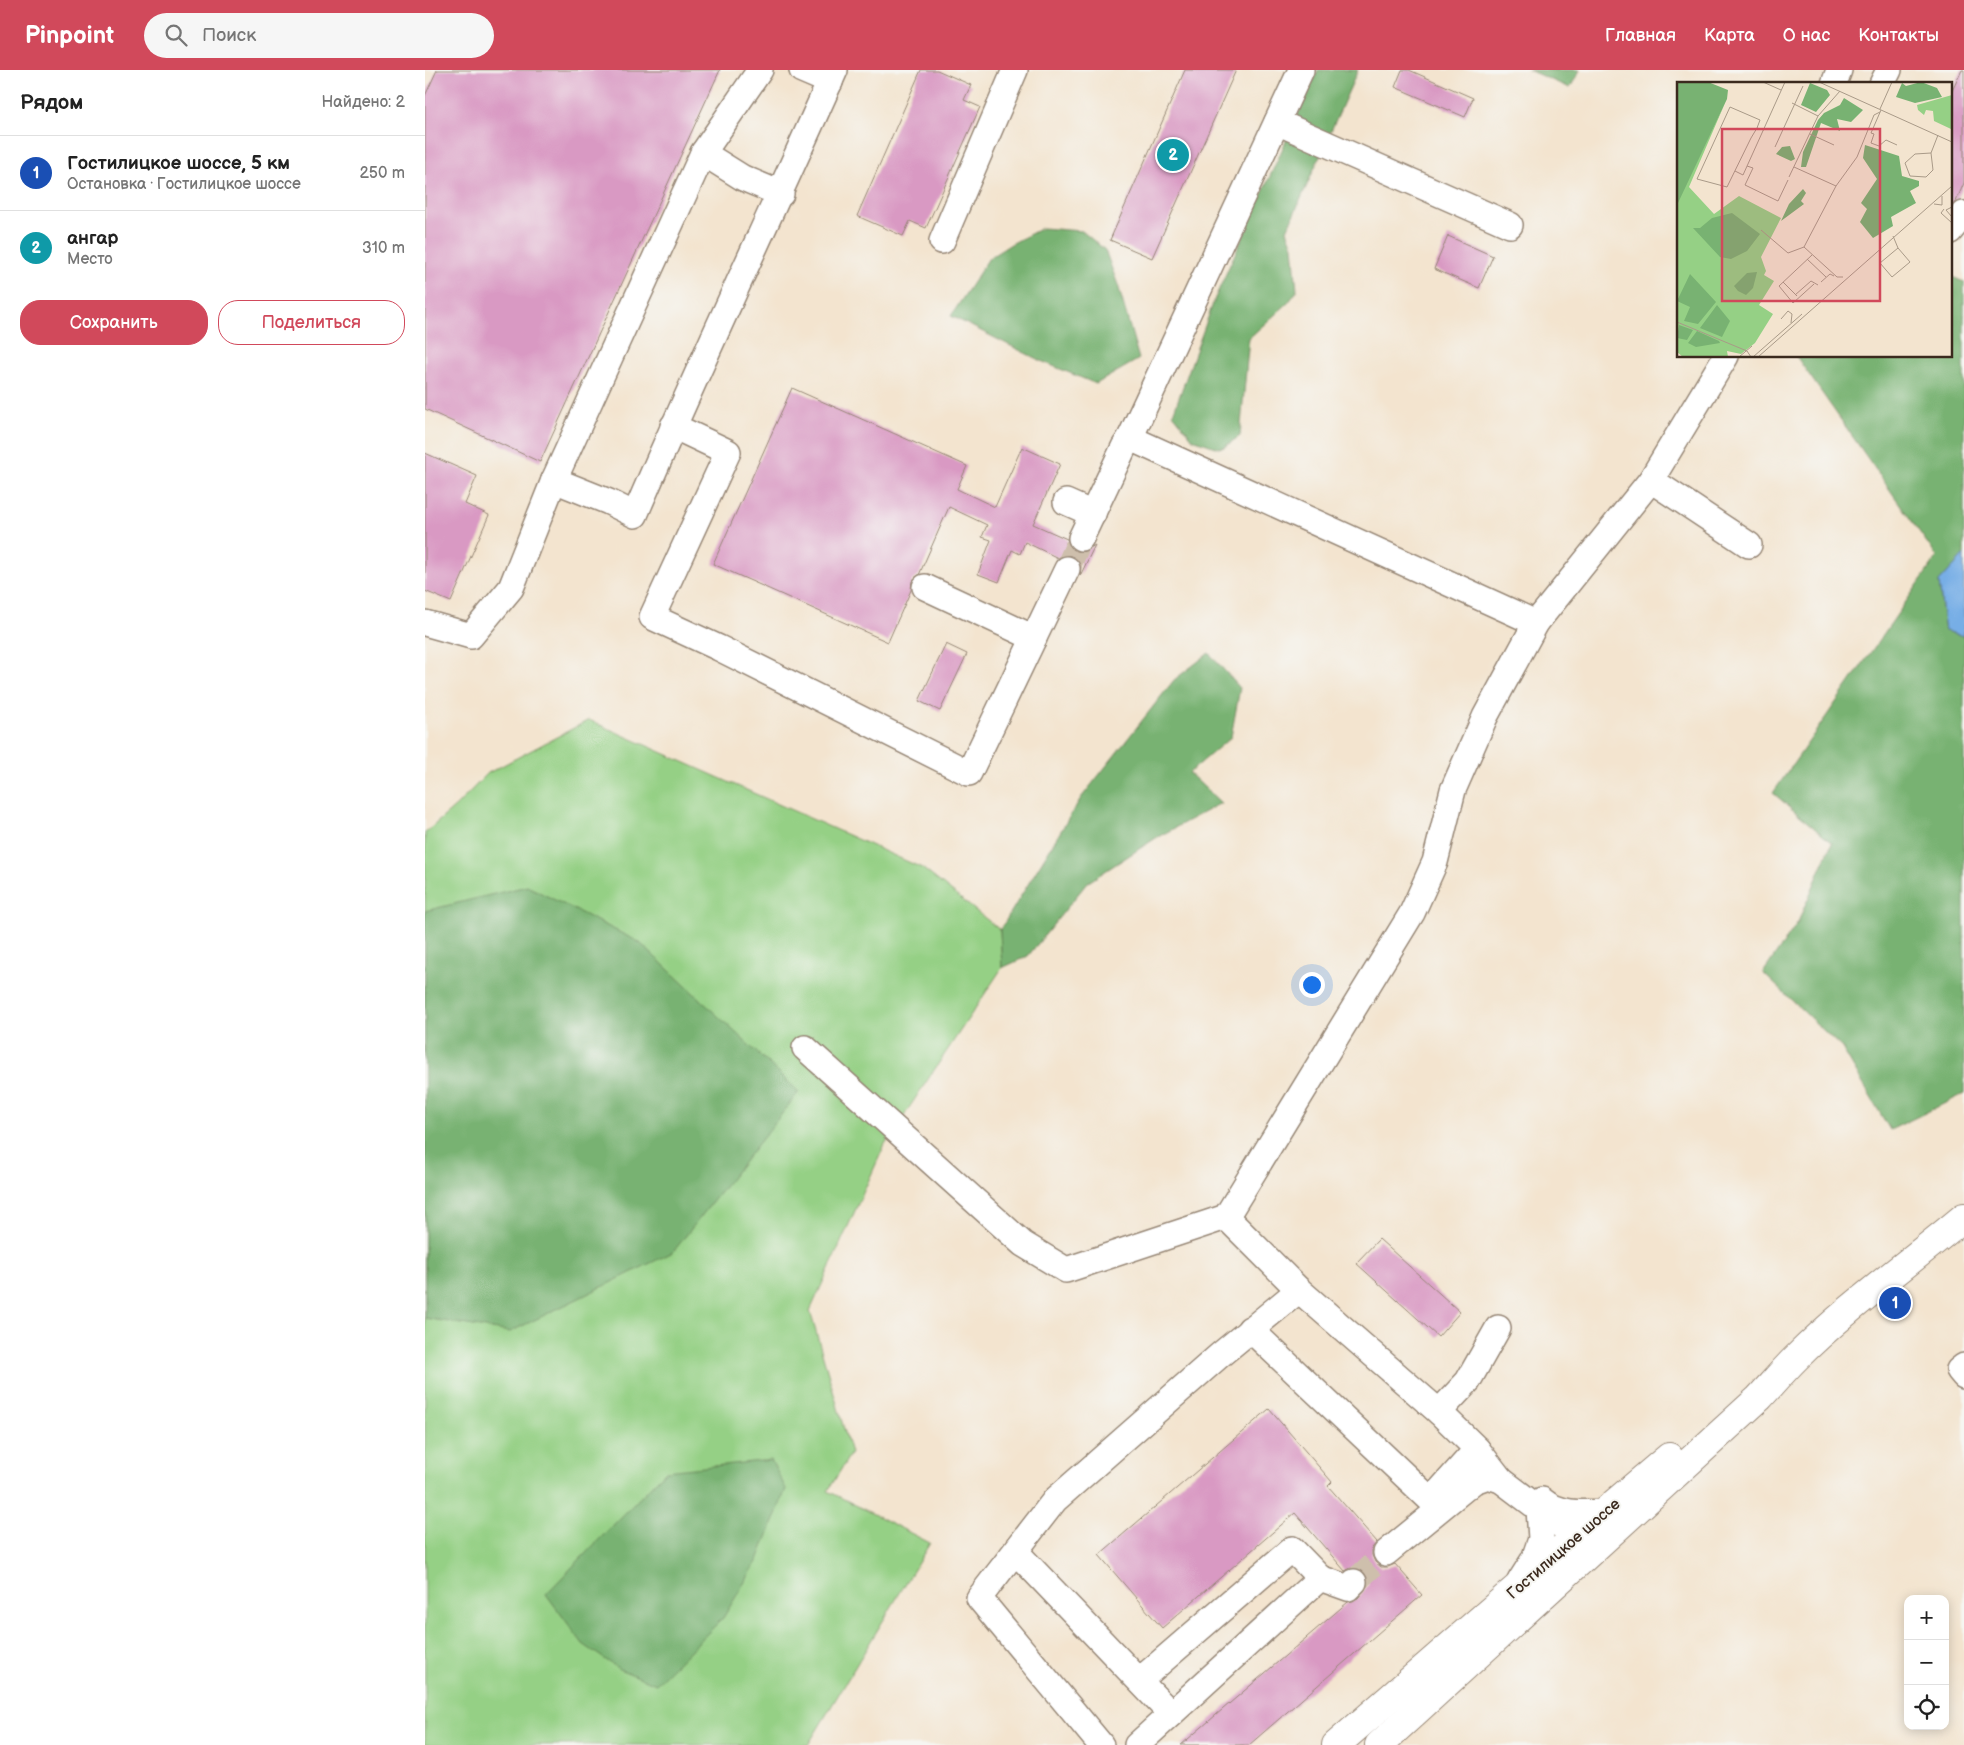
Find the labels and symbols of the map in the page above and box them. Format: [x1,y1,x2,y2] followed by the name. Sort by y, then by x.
[1677,82,1951,358] inset map
[1157,136,1189,174] pin: 2
[1299,972,1325,998] your location
[1879,1284,1911,1322] pin: 1
[1503,1495,1625,1604] street label: Гостилицкое шоссе

